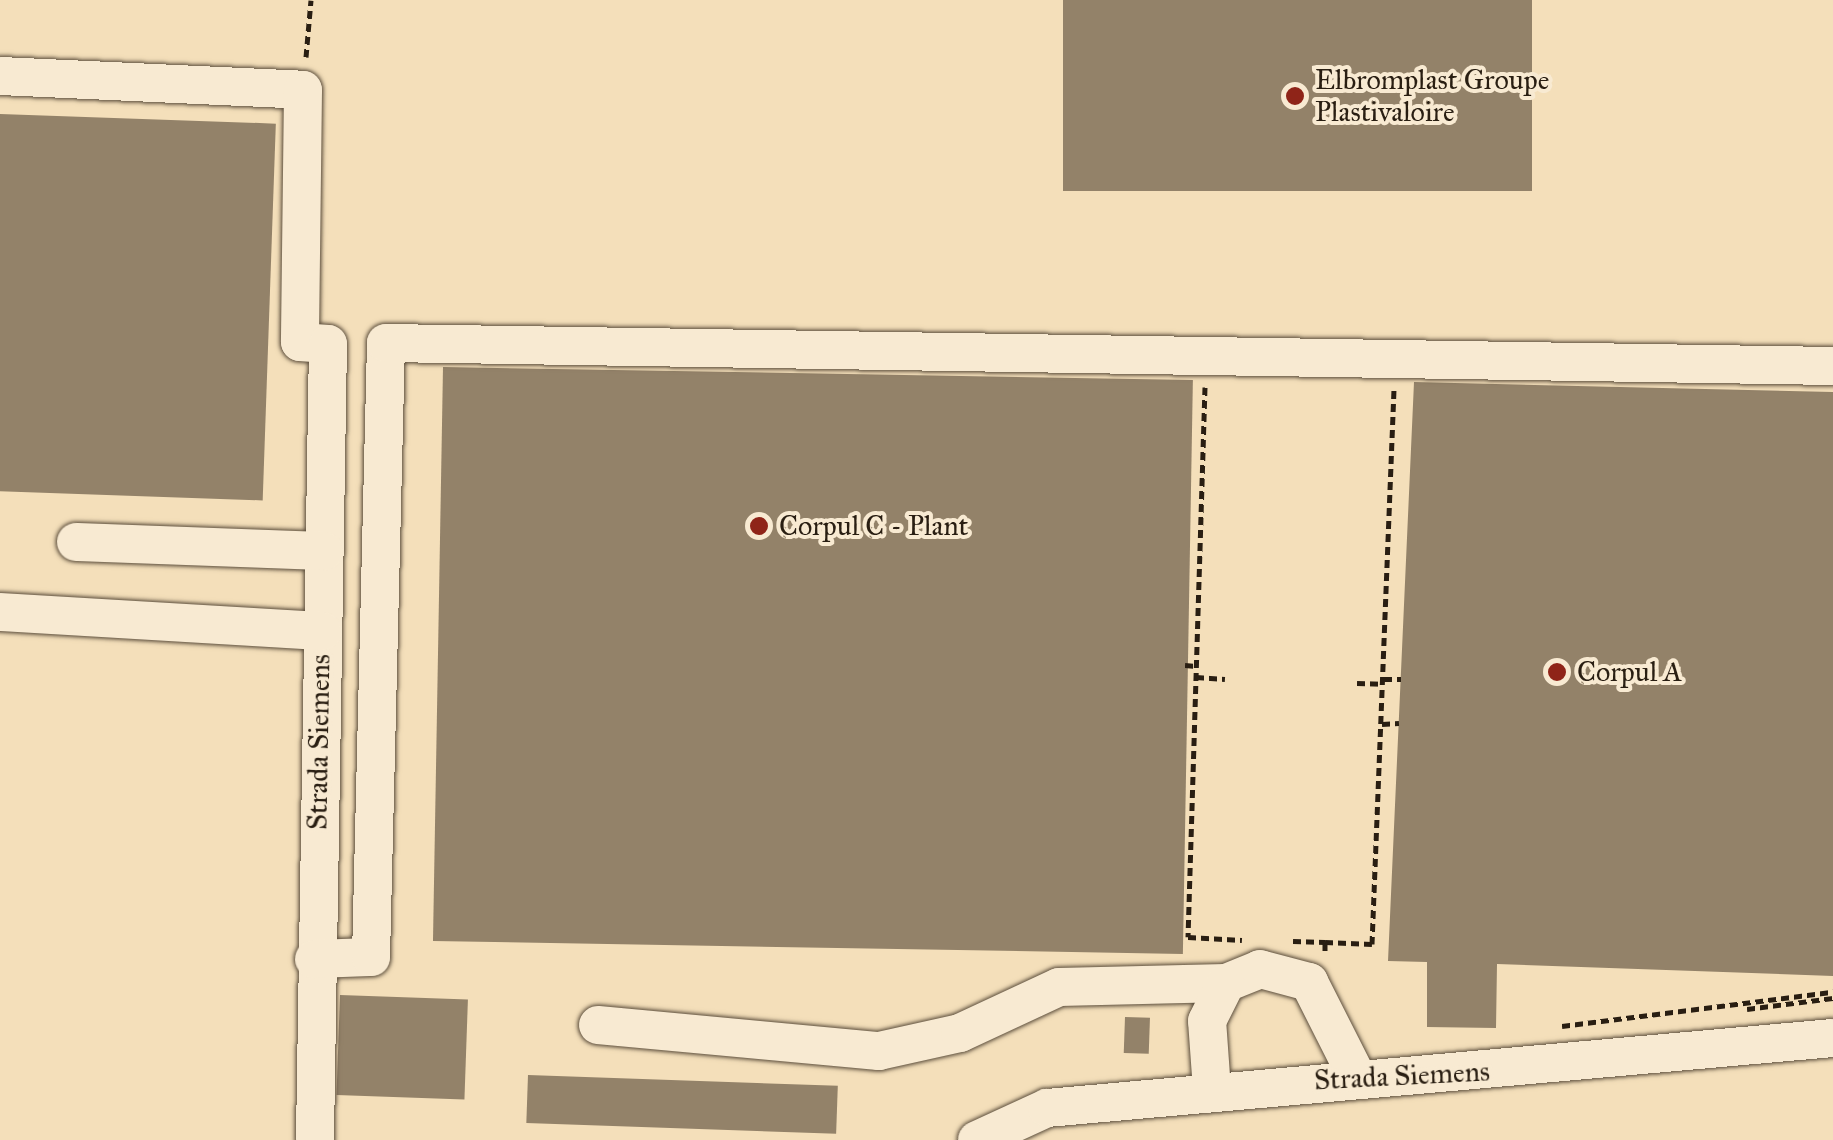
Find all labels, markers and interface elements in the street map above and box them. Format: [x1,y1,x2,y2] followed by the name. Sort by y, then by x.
[1315,63,1549,129] place label: Elbromplast Groupe Plastivaloire
[1284,85,1306,107] marker: Elbromplast Groupe Plastivaloire
[779,509,968,543] place label: Corpul C - Plant
[748,515,770,537] marker: Corpul C - Plant
[301,654,337,830] street label: Strada Siemens
[1577,655,1682,689] place label: Corpul A
[1546,661,1568,683] marker: Corpul A
[1313,1055,1491,1097] street label: Strada Siemens

